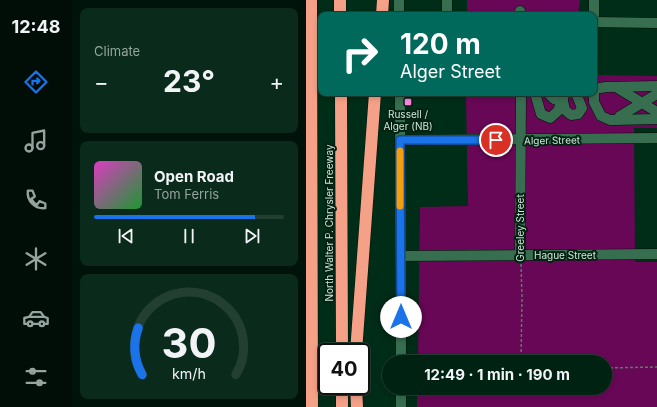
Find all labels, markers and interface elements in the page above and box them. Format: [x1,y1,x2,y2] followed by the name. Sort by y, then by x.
[12,16,61,37] text: 12:48
[400,27,481,61] text: 120 m
[334,28,386,80] icon: right
[94,43,140,59] text: Climate
[400,61,501,82] text: Alger Street
[163,63,215,99] text: 23°
[22,68,50,96] icon: directions
[94,69,109,95] text: −
[269,69,284,95] text: +
[403,97,413,107] marker: Russell / Alger (NB)
[383,108,433,132] place label: Russell / Alger (NB)
[479,123,513,157] pin
[22,127,50,155] icon: music
[485,129,507,151] icon: arrive
[524,133,581,146] street label: Alger Street
[323,144,335,302] street label: North Walter P. Chrysler Freeway
[154,167,234,186] text: Open Road
[22,186,50,214] icon: phone
[154,186,219,202] text: Tom Ferris
[514,194,526,262] street label: Greeley Street
[115,225,137,247] icon: previous
[178,225,200,247] icon: pause
[241,225,263,247] icon: next
[22,245,50,273] icon: climate
[534,249,597,261] street label: Hague Street
[380,296,422,338] position arrow
[22,304,50,332] icon: car
[162,317,216,367] text: 30
[318,343,370,395] speed limit sign: 40
[22,363,50,391] icon: filters
[172,364,206,381] text: km/h
[424,365,570,384] text: 12:49 · 1 min · 190 m

